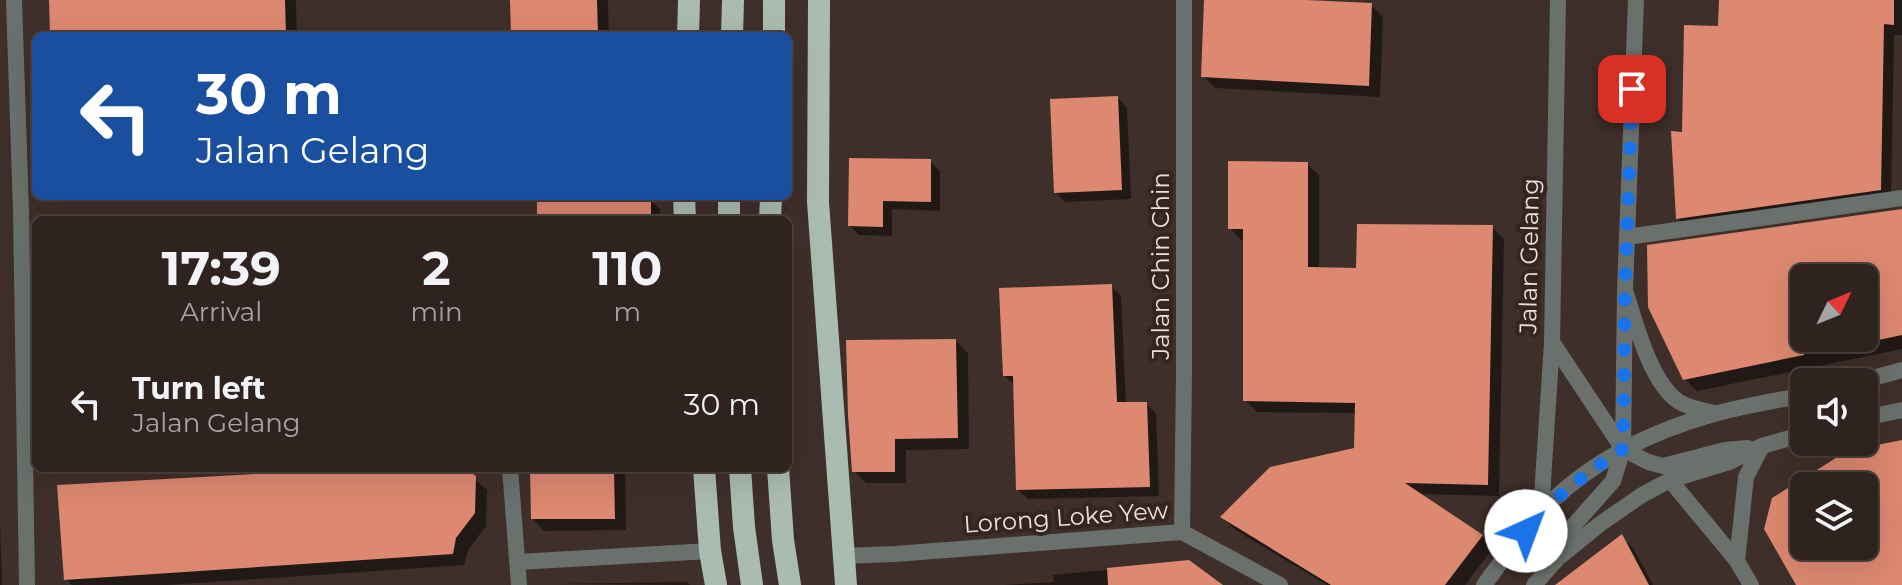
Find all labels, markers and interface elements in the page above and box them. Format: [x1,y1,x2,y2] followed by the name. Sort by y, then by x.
[1598,55,1666,123] pin
[196,60,342,128] text: 30 m
[64,64,168,168] icon: left
[1610,67,1654,111] icon: arrive
[196,128,429,172] text: Jalan Gelang
[1146,172,1175,361] street label: Jalan Chin Chin
[1513,178,1545,335] street label: Jalan Gelang
[162,239,281,297] text: 17:39
[422,239,451,297] text: 2
[592,239,662,297] text: 110
[1790,264,1878,352] north arrow
[1790,264,1878,560] map controls
[180,296,262,328] text: Arrival
[410,296,463,328] text: min
[613,296,641,328] text: m
[1790,368,1878,456] button: sound
[132,370,265,407] text: Turn left
[64,382,108,426] icon: left
[684,386,760,423] text: 30 m
[132,407,301,439] text: Jalan Gelang
[1790,472,1878,560] button: layers
[1484,489,1568,573] position arrow
[963,495,1169,539] street label: Lorong Loke Yew

